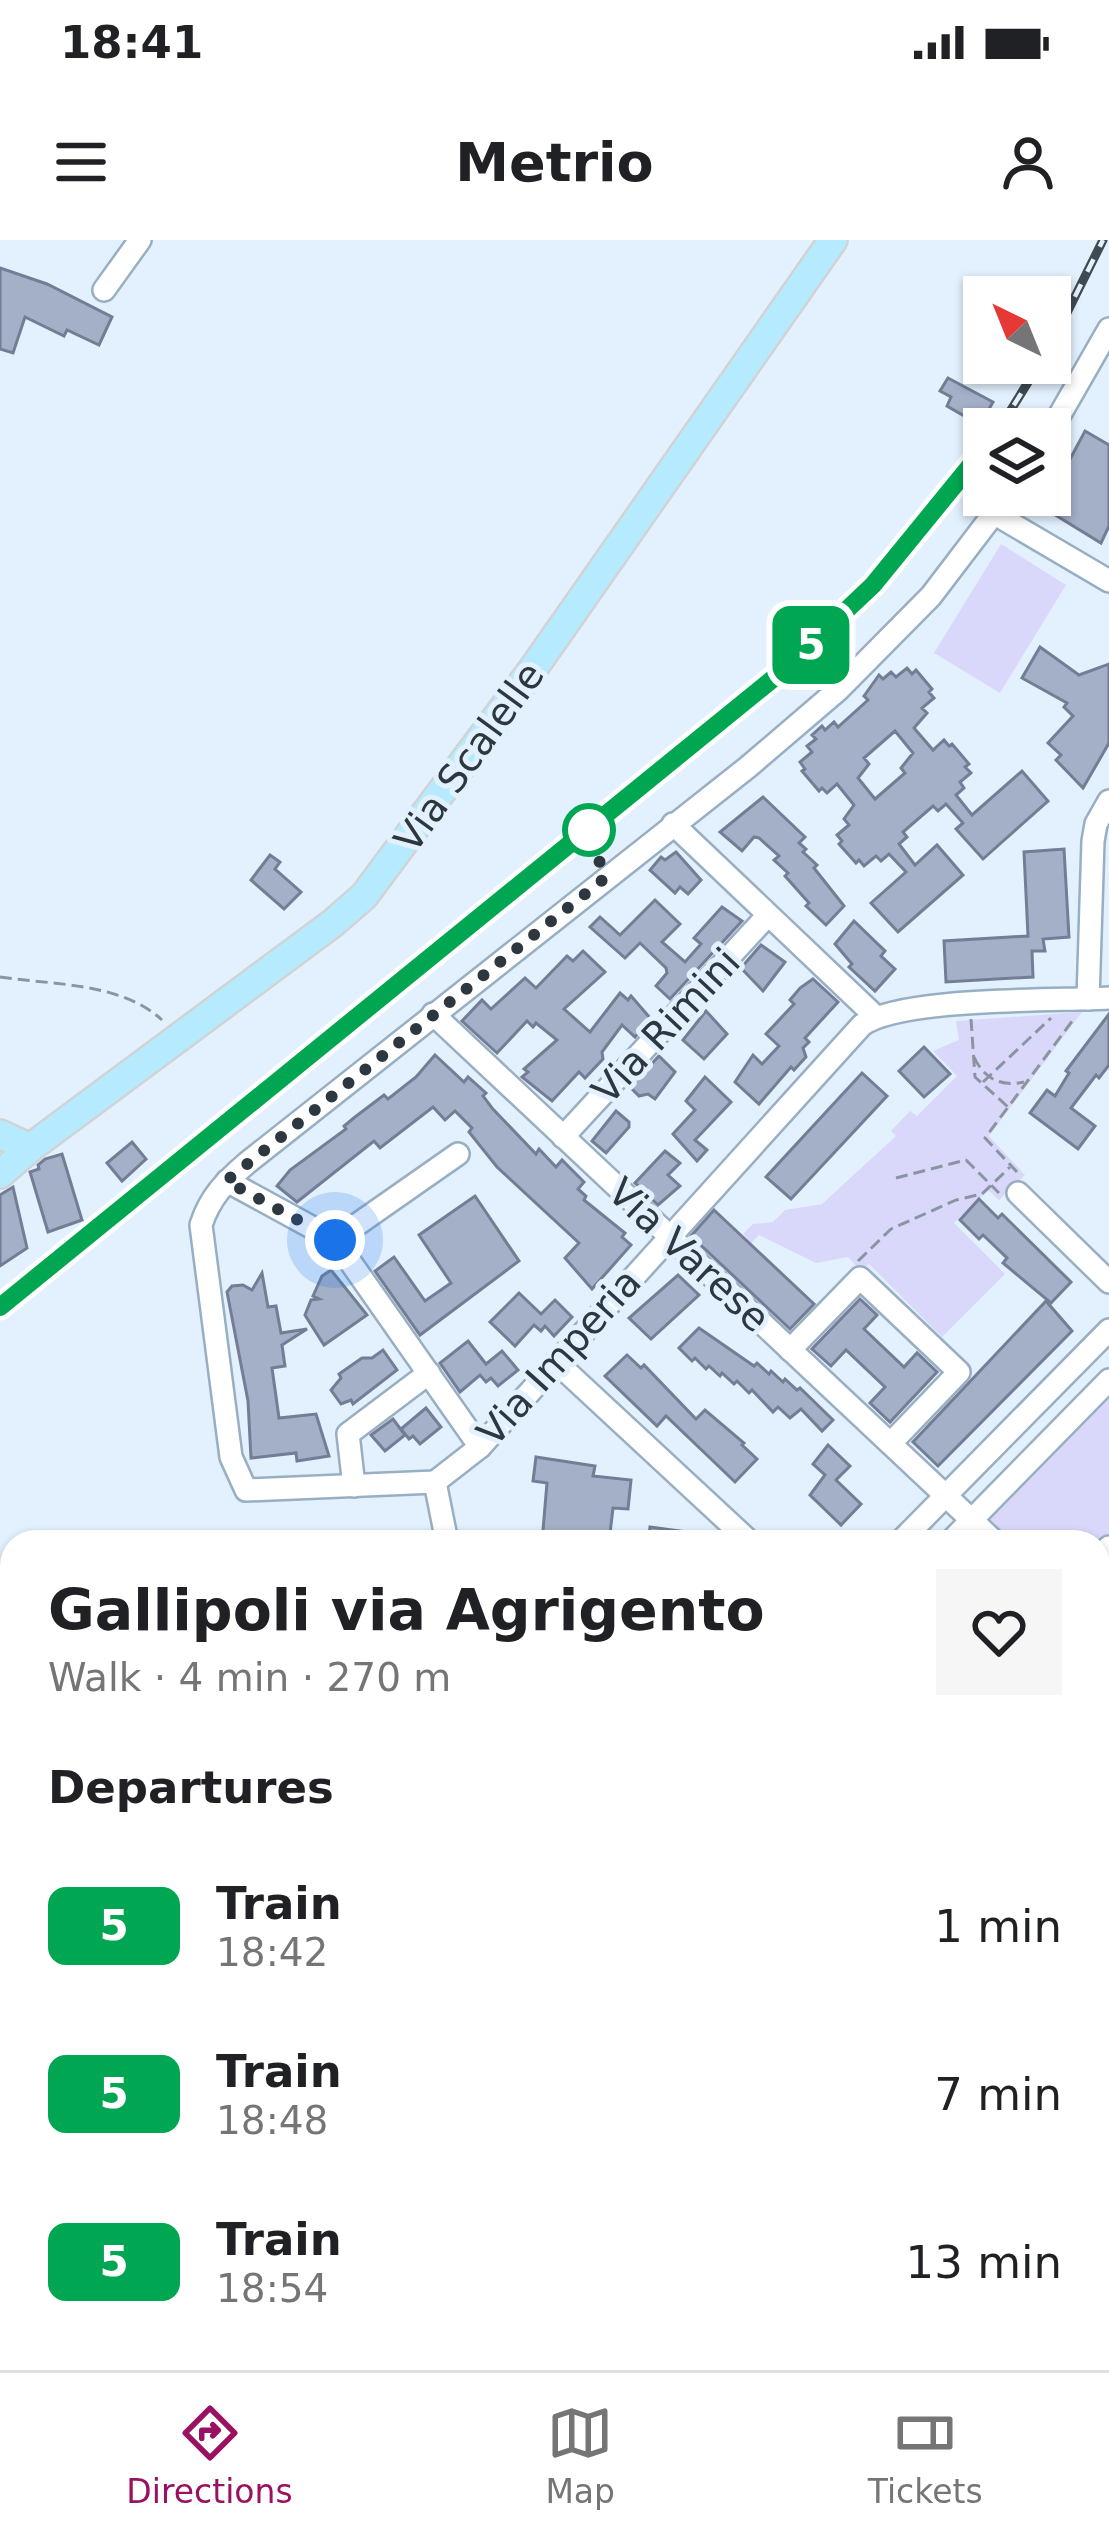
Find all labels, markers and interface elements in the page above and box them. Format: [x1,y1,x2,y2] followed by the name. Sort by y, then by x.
[60,16,203,69] text: 18:41
[48,129,114,195] icon: menu
[995,129,1061,195] icon: person
[455,131,654,194] text: Metrio
[963,276,1071,384] north arrow
[963,276,1071,516] map controls
[963,408,1071,516] button: layers
[772,606,850,684] line badge: 5
[796,620,826,669] text: 5
[385,653,553,861] street label: Via Scalelle
[564,805,614,855] unlabelled marker
[583,939,749,1113] street label: Via Rimini
[599,1169,779,1341] street label: Via Varese
[305,1210,365,1270] your location
[468,1259,650,1455] street label: Via Imperia
[936,1569,1062,1695] button: heart
[48,1577,765,1643] text: Gallipoli via Agrigento
[48,1655,451,1700] text: Walk · 4 min · 270 m
[48,1761,334,1814] text: Departures
[216,1877,342,1930] text: Train
[934,1900,1062,1953] text: 1 min
[99,1901,129,1950] text: 5
[216,1930,328,1975] text: 18:42
[216,2045,342,2098] text: Train
[934,2068,1062,2121] text: 7 min
[99,2069,129,2118] text: 5
[216,2098,328,2143] text: 18:48
[216,2213,342,2266] text: Train
[906,2236,1062,2289] text: 13 min
[99,2237,129,2286] text: 5
[216,2266,328,2311] text: 18:54
[126,2400,293,2511] tab: Directions
[545,2400,615,2511] tab: Map
[868,2400,983,2511] tab: Tickets

